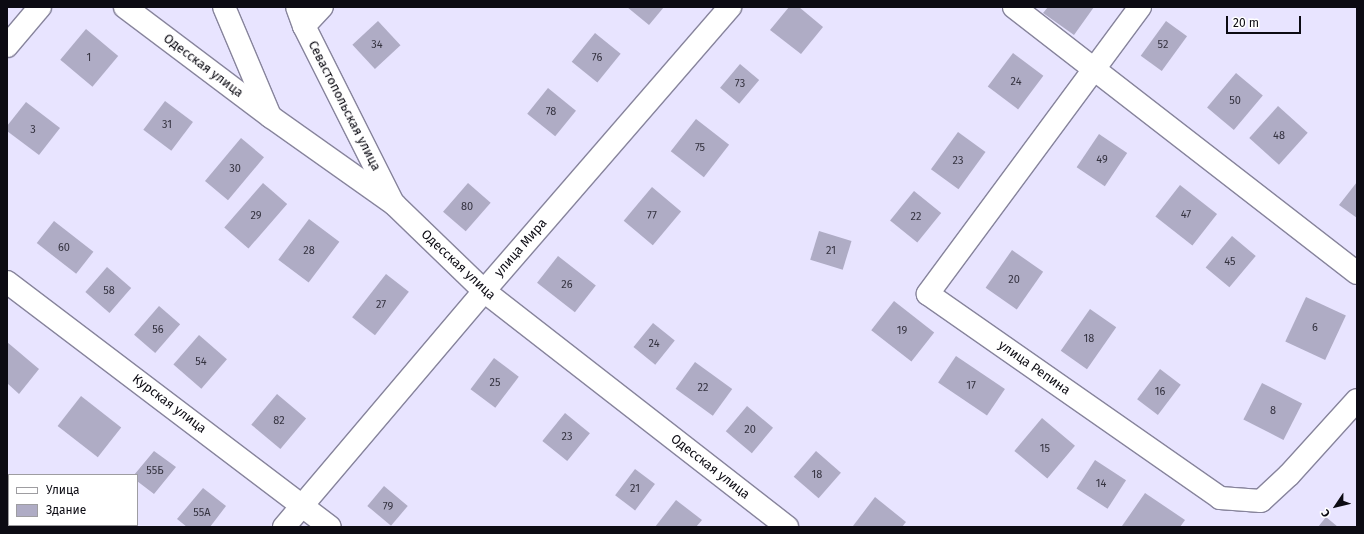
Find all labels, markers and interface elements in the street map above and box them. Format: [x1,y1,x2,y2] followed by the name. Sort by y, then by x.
[1228,8,1303,34] scale bar
[1233,16,1259,30] text: 20 m
[160,31,246,101] street label: Одесская улица
[304,38,384,174] street label: Севастопольская улица
[371,38,383,52] house number: 34
[1158,38,1168,52] house number: 52
[87,51,91,65] house number: 1
[592,51,602,65] house number: 76
[1011,75,1021,89] house number: 24
[735,77,745,91] house number: 73
[1229,94,1241,108] house number: 50
[546,105,556,119] house number: 78
[162,118,172,132] house number: 31
[30,123,36,137] house number: 3
[1273,129,1285,143] house number: 48
[695,141,705,155] house number: 75
[1096,153,1108,167] house number: 49
[953,154,963,168] house number: 23
[229,162,241,176] house number: 30
[461,200,473,214] house number: 80
[1181,208,1191,222] house number: 47
[250,209,262,223] house number: 29
[647,209,657,223] house number: 77
[911,210,921,224] house number: 22
[491,216,551,280] street label: улица Мира
[418,227,498,303] street label: Одесская улица
[58,241,70,255] house number: 60
[303,244,315,258] house number: 28
[826,244,836,258] house number: 21
[1224,255,1236,269] house number: 45
[1008,273,1020,287] house number: 20
[561,278,573,292] house number: 26
[103,284,115,298] house number: 58
[376,298,386,312] house number: 27
[1312,321,1318,335] house number: 6
[152,323,164,337] house number: 56
[897,324,907,338] house number: 19
[1084,332,1094,346] house number: 18
[649,337,659,351] house number: 24
[995,337,1073,399] street label: улица Репина
[195,355,207,369] house number: 54
[129,371,209,437] street label: Курская улица
[490,376,500,390] house number: 25
[966,379,976,393] house number: 17
[698,381,708,395] house number: 22
[1155,385,1165,399] house number: 16
[1270,404,1276,418] house number: 8
[273,414,285,428] house number: 82
[744,423,756,437] house number: 20
[562,430,572,444] house number: 23
[667,431,753,503] street label: Одесская улица
[1040,442,1050,456] house number: 15
[146,464,164,478] house number: 55Б
[812,468,822,482] house number: 18
[8,474,138,526] legend
[1096,477,1106,491] house number: 14
[630,482,640,496] house number: 21
[46,483,80,497] text: Улица
[1316,486,1356,526] north arrow
[383,500,393,514] house number: 79
[46,503,86,517] text: Здание
[193,506,211,520] house number: 55А
[1319,507,1333,519] text: С

